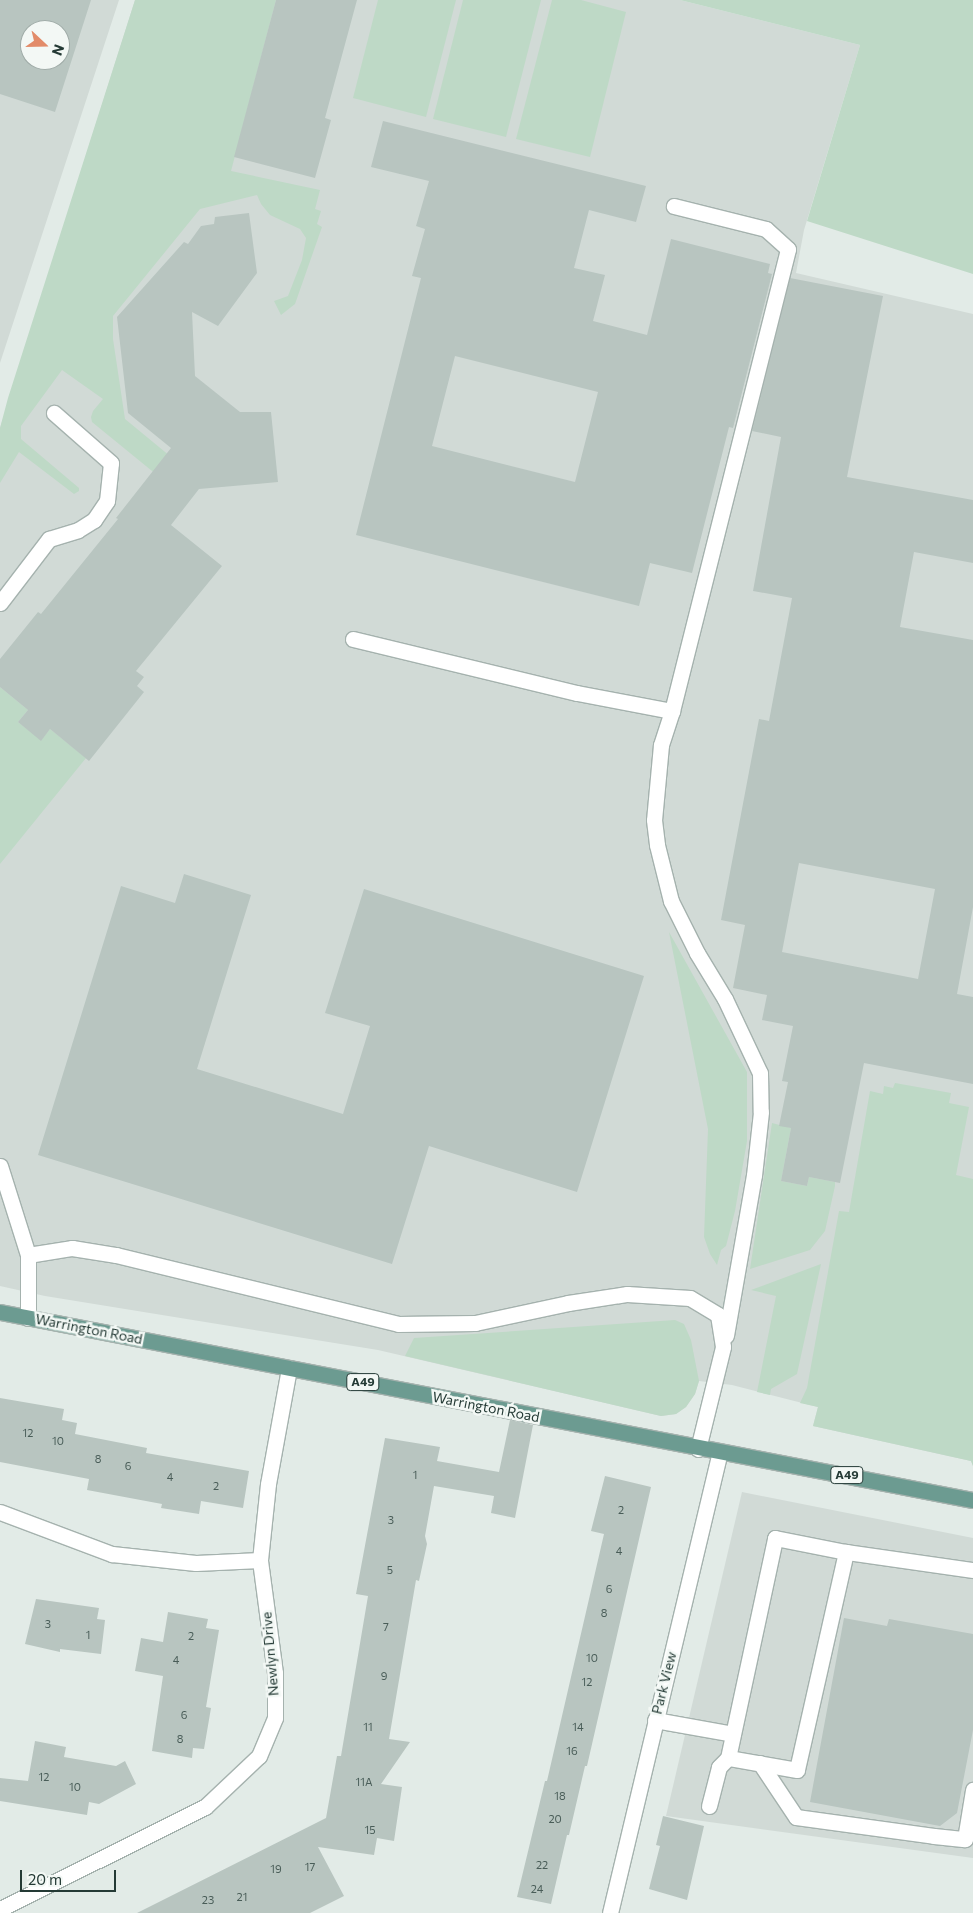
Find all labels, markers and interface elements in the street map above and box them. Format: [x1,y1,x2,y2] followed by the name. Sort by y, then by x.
[20,20,70,70] north arrow
[49,42,68,58] text: N
[34,1310,144,1348] street label: Warrington Road
[346,1372,380,1391] road number: A49
[431,1388,541,1426] street label: Warrington Road
[23,1426,33,1440] house number: 12
[52,1434,64,1448] house number: 10
[95,1452,101,1466] house number: 8
[125,1459,131,1473] house number: 6
[830,1466,864,1484] road number: A49
[413,1468,417,1482] house number: 1
[167,1470,173,1484] house number: 4
[213,1479,219,1493] house number: 2
[618,1503,624,1517] house number: 2
[388,1513,394,1527] house number: 3
[616,1544,622,1558] house number: 4
[387,1563,393,1577] house number: 5
[606,1582,612,1596] house number: 6
[601,1606,607,1620] house number: 8
[258,1611,282,1697] street label: Newlyn Drive
[45,1617,51,1631] house number: 3
[383,1620,389,1634] house number: 7
[86,1628,90,1642] house number: 1
[188,1629,194,1643] house number: 2
[648,1650,680,1716] street label: Park View
[586,1651,598,1665] house number: 10
[173,1653,179,1667] house number: 4
[381,1669,387,1683] house number: 9
[582,1675,592,1689] house number: 12
[181,1708,187,1722] house number: 6
[363,1720,373,1734] house number: 11
[572,1720,584,1734] house number: 14
[177,1732,183,1746] house number: 8
[566,1744,578,1758] house number: 16
[39,1770,49,1784] house number: 12
[356,1775,372,1789] house number: 11A
[69,1780,81,1794] house number: 10
[554,1789,566,1803] house number: 18
[548,1812,562,1826] house number: 20
[364,1823,376,1837] house number: 15
[536,1858,548,1872] house number: 22
[22,1860,119,1892] scale bar
[305,1860,315,1874] house number: 17
[270,1862,282,1876] house number: 19
[28,1870,62,1888] text: 20 m
[531,1882,543,1896] house number: 24
[237,1890,247,1904] house number: 21
[202,1893,214,1907] house number: 23

